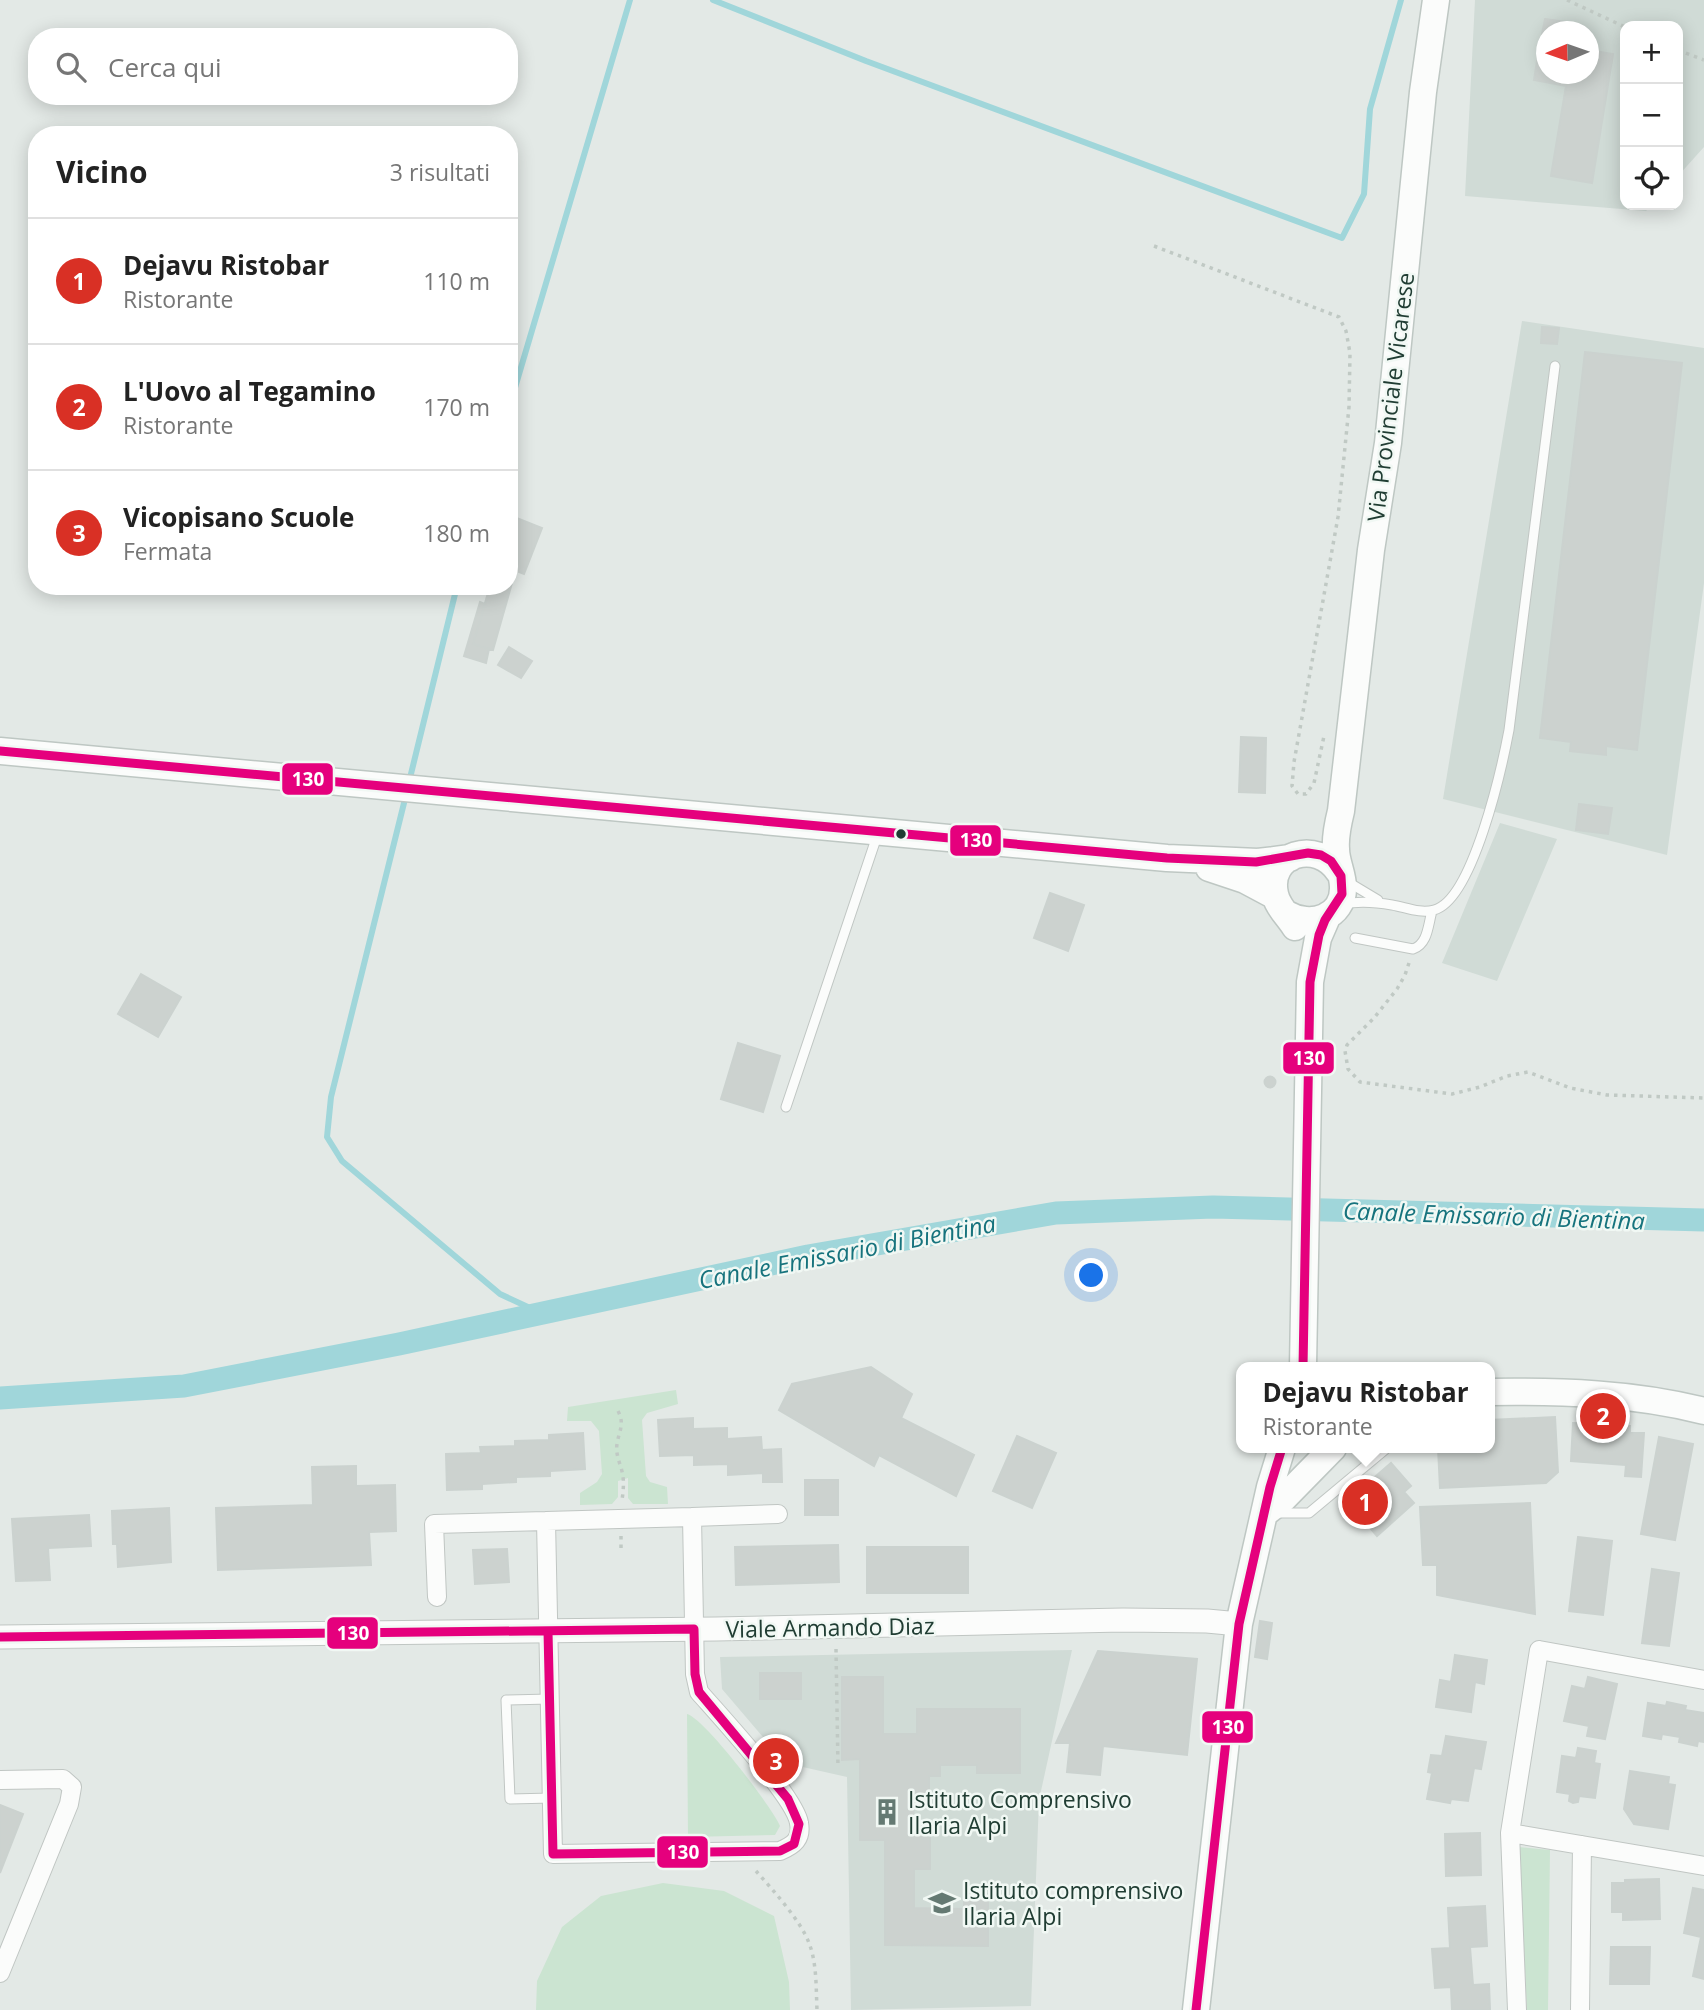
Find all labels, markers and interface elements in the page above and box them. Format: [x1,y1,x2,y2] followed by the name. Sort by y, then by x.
[1536,21,1599,84] north arrow
[1620,21,1683,210] map controls
[1620,21,1683,84] button: +
[28,28,518,105] search box
[52,48,90,86] icon: search
[108,49,222,85] text: Cerca qui
[1620,84,1683,147] button: −
[1620,147,1683,210] button: locate
[56,151,148,192] text: Vicino
[390,156,490,188] text: 3 risultati
[123,247,329,283] text: Dejavu Ristobar
[72,265,86,297] text: 1
[423,265,490,297] text: 110 m
[1359,271,1421,523] street label: Via Provinciale Vicarese
[123,283,233,315] text: Ristorante
[123,373,376,409] text: L'Uovo al Tegamino
[72,391,86,423] text: 2
[423,391,490,423] text: 170 m
[123,409,233,441] text: Ristorante
[123,499,354,535] text: Vicopisano Scuole
[72,517,86,549] text: 3
[423,517,490,549] text: 180 m
[123,535,212,567] text: Fermata
[281,762,334,796] line badge: 130
[292,766,324,792] text: 130
[949,824,1002,857] line badge: 130
[894,827,908,841] unlabelled marker
[960,827,992,853] text: 130
[1282,1041,1335,1075] line badge: 130
[1293,1045,1325,1071] text: 130
[1343,1193,1646,1237] water label: Canale Emissario di Bientina
[696,1206,999,1296] water label: Canale Emissario di Bientina
[1074,1258,1108,1292] your location
[1236,1362,1495,1453] popup
[1262,1374,1469,1410] text: Dejavu Ristobar
[1580,1390,1626,1442] pin: 2
[1262,1410,1373,1442] text: Ristorante
[1342,1476,1388,1528] pin: 1
[725,1609,935,1645] street label: Viale Armando Diaz
[326,1616,379,1650] line badge: 130
[337,1620,369,1646] text: 130
[1201,1710,1254,1744] line badge: 130
[1212,1714,1244,1740] text: 130
[753,1735,799,1787] pin: 3
[908,1783,1132,1841] place label: Istituto Comprensivo Ilaria Alpi
[872,1797,902,1827] building icon: Istituto Comprensivo Ilaria Alpi
[656,1835,709,1869] line badge: 130
[667,1839,699,1865] text: 130
[963,1874,1183,1932] place label: Istituto comprensivo Ilaria Alpi
[927,1888,957,1918] school or university icon: Istituto comprensivo Ilaria Alpi

